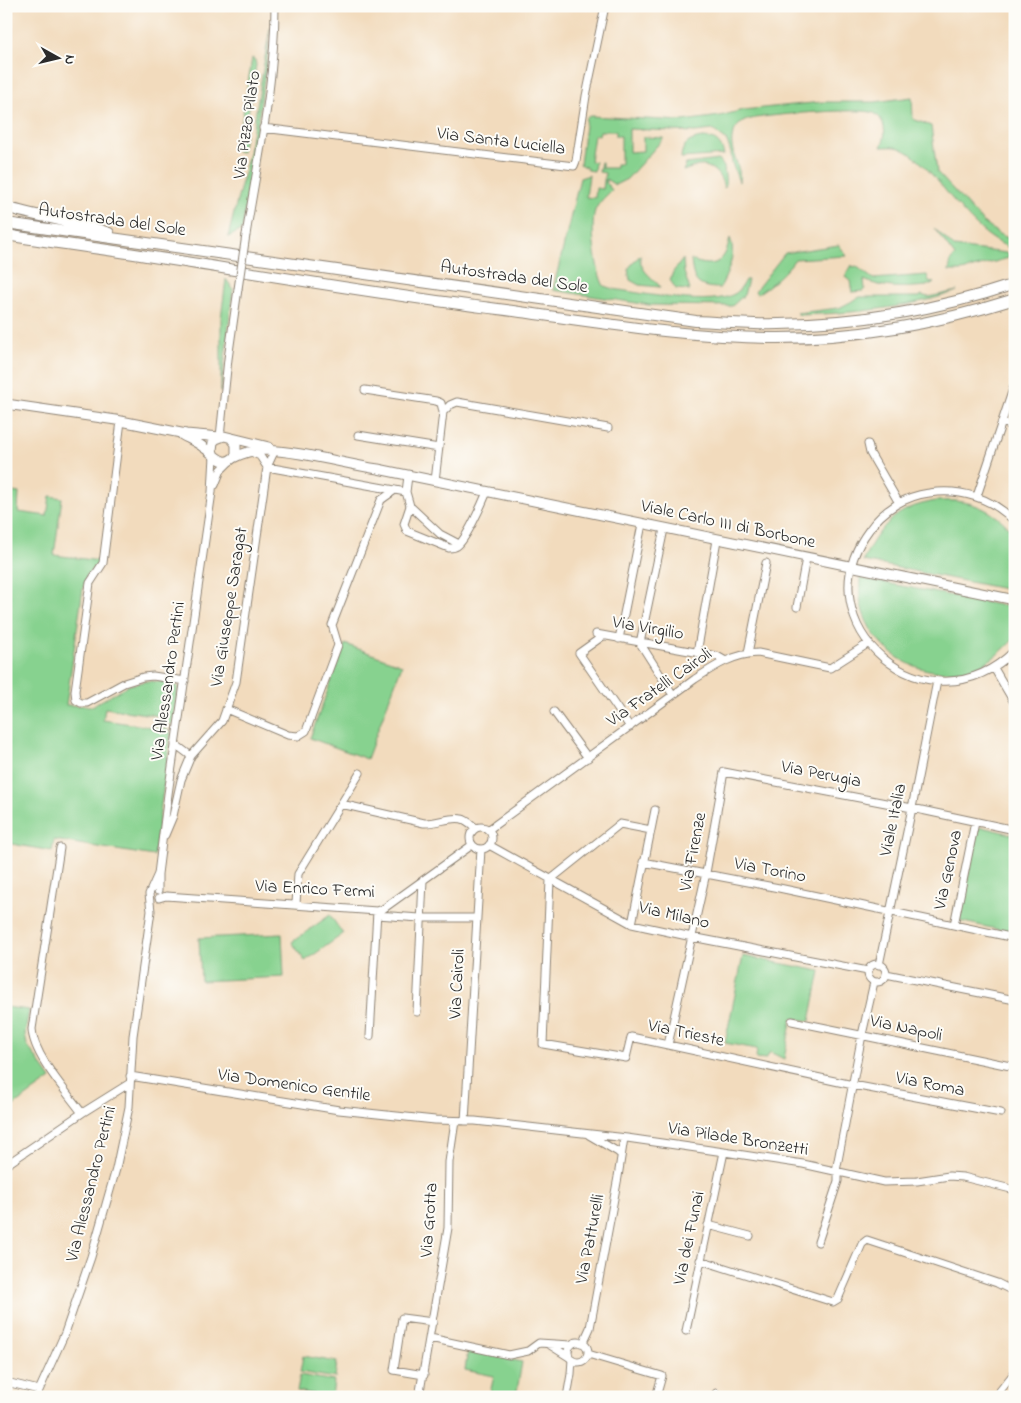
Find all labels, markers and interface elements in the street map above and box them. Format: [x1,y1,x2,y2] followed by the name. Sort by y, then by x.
[32,32,82,82] north arrow
[58,53,80,66] text: N
[227,69,268,182] street label: Via Pizzo Pilato
[434,121,567,163] street label: Via Santa Luciella
[37,198,188,244] street label: Autostrada del Sole
[439,255,590,301] street label: Autostrada del Sole
[637,494,819,556] street label: Viale Carlo III di Borbone
[204,525,256,690] street label: Via Giuseppe Saragat
[145,600,193,763] street label: Via Alessandro Pertini
[609,610,686,649] street label: Via Virgilio
[601,642,718,735] street label: Via Fratelli Cairoli
[778,754,863,796] street label: Via Perugia
[873,781,914,860] street label: Viale Italia
[673,809,715,895] street label: Via Firenze
[928,828,970,913] street label: Via Genova
[731,851,808,891] street label: Via Torino
[254,874,375,906] street label: Via Enrico Fermi
[635,895,712,937] street label: Via Milano
[443,948,473,1021] street label: Via Cairoli
[866,1008,945,1049] street label: Via Napoli
[645,1013,727,1055] street label: Via Trieste
[215,1062,373,1110] street label: Via Domenico Gentile
[892,1065,967,1104] street label: Via Roma
[60,1103,124,1266] street label: Via Alessandro Pertini
[665,1116,810,1164] street label: Via Pilade Bronzetti
[414,1182,446,1259] street label: Via Grotta
[667,1189,713,1288] street label: Via dei Funai
[569,1192,612,1287] street label: Via Patturelli

